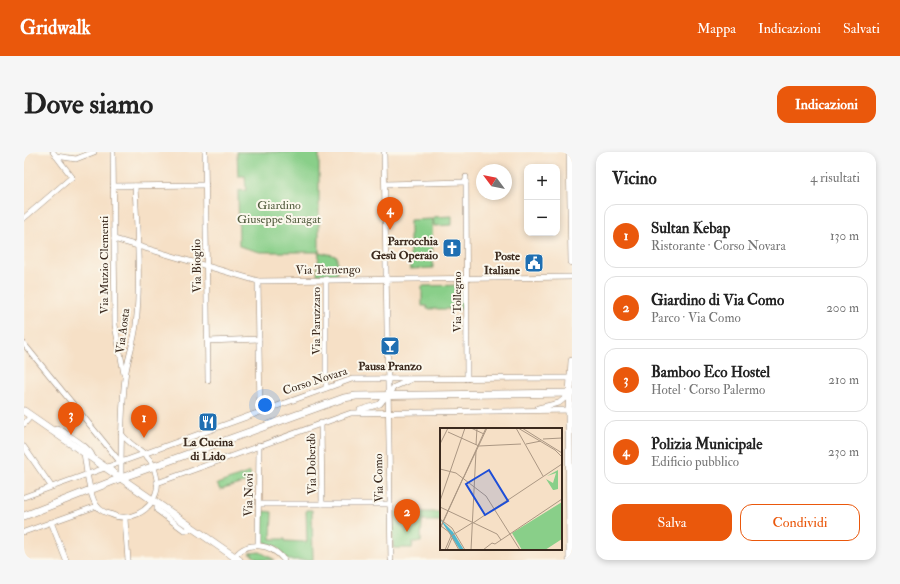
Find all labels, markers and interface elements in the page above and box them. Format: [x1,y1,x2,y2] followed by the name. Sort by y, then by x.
[20,16,91,40] text: Gridwalk
[697,20,736,37] text: Mappa
[758,20,821,37] text: Indicazioni
[843,20,880,37] text: Salvati
[777,86,876,123] button: Indicazioni
[24,87,153,122] text: Dove siamo
[476,164,512,200] north arrow
[524,164,560,236] map controls
[524,164,560,200] button: +
[612,168,657,189] text: Vicino
[810,170,860,186] text: 4 risultati
[377,197,403,230] pin: 4
[237,198,321,227] park label: Giardino Giuseppe Saragat
[524,200,560,236] button: −
[97,216,112,314] street label: Via Muzio Clementi
[651,219,730,238] text: Sultan Kebap
[624,228,628,244] text: 1
[830,228,859,244] text: 130 m
[371,234,439,263] place label: Parrocchia Gesù Operaio
[441,237,463,259] church icon: Parrocchia Gesù Operaio
[651,238,786,254] text: Ristorante · Corso Novara
[189,239,205,293] street label: Via Bioglio
[484,249,521,278] place label: Poste Italiane
[523,252,545,274] public building icon: Poste Italiane
[295,262,361,278] street label: Via Ternengo
[450,271,465,333] street label: Via Tollegno
[309,287,324,355] street label: Via Paruzzaro
[651,291,784,310] text: Giardino di Via Como
[623,300,629,316] text: 2
[826,300,859,316] text: 200 m
[113,306,133,354] street label: Via Aosta
[651,310,741,326] text: Parco · Via Como
[379,335,401,357] bar icon: Pausa Pranzo
[358,359,422,374] place label: Pausa Pranzo
[281,363,350,398] street label: Corso Novara
[651,363,770,382] text: Bamboo Eco Hostel
[624,372,629,388] text: 3
[828,372,859,388] text: 210 m
[651,382,765,398] text: Hotel · Corso Palermo
[255,395,275,415] your location
[58,402,84,435] pin: 3
[131,405,157,438] pin: 1
[197,411,219,433] restaurant icon: La Cucina di Lido
[440,428,562,550] inset map
[304,433,320,495] street label: Via Doberdò
[183,435,234,464] place label: La Cucina di Lido
[651,435,762,454] text: Polizia Municipale
[622,444,630,460] text: 4
[828,444,859,460] text: 230 m
[371,453,387,502] street label: Via Como
[651,454,739,470] text: Edificio pubblico
[241,473,257,517] street label: Via Novi
[394,499,420,532] pin: 2
[612,504,732,541] button: Salva
[740,504,860,541] button: Condividi

